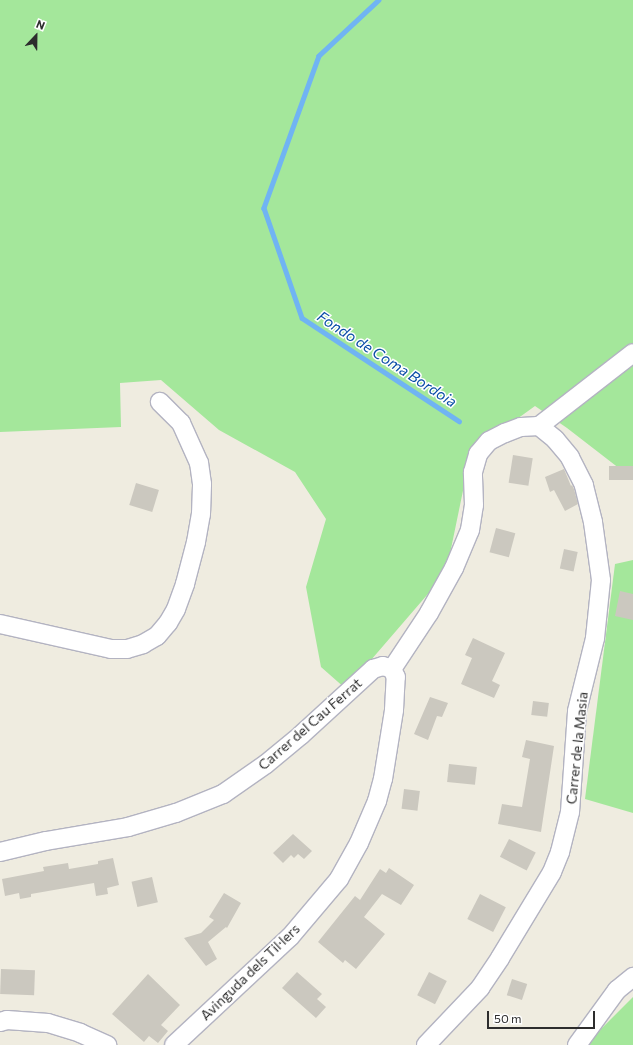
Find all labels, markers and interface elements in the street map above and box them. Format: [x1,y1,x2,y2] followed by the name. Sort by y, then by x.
[16,16,56,56] north arrow
[34,17,47,32] text: N
[314,307,460,411] water label: Fondo de Coma Bordoia
[255,674,365,774] street label: Carrer del Cau Ferrat
[563,691,591,805] street label: Carrer de la Masia
[197,920,303,1024] street label: Avinguda dels Til·lers
[489,1003,597,1029] scale bar
[494,1011,522,1025] text: 50 m

